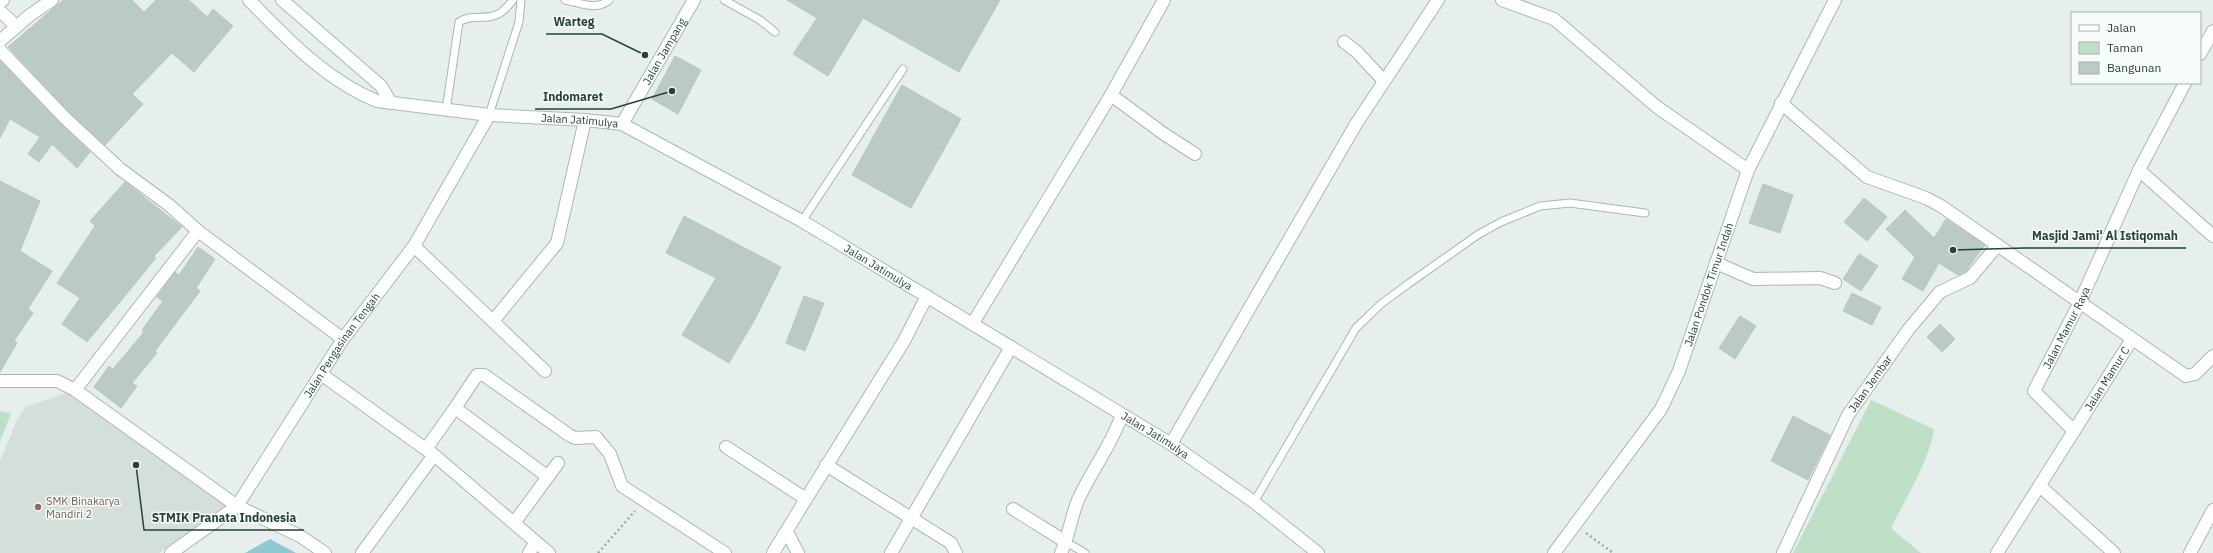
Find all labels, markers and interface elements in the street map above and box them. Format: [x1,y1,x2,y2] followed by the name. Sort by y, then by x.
[546,10,602,34] callout: Warteg
[2071,12,2201,84] legend
[554,14,595,29] text: Warteg
[639,15,689,87] street label: Jalan Jampang
[2107,20,2136,35] text: Jalan
[2107,40,2143,55] text: Taman
[2107,60,2161,75] text: Bangunan
[535,85,611,109] callout: Indomaret
[543,89,603,104] text: Indomaret
[541,111,619,131] street label: Jalan Jatimulya
[1681,221,1736,348] street label: Jalan Pondok Timur Indah
[2024,224,2186,248] callout: Masjid Jami' Al Istiqomah
[2032,228,2178,243] text: Masjid Jami' Al Istiqomah
[842,241,915,293] street label: Jalan Jatimulya
[2040,284,2093,371] street label: Jalan Mamur Raya
[301,290,383,400] street label: Jalan Pengasinan Tengah
[2082,344,2133,413] street label: Jalan Mamur C
[1845,352,1895,415] street label: Jalan Jembar
[1119,409,1192,462] street label: Jalan Jatimulya
[46,494,120,521] place label: SMK Binakarya Mandiri 2
[33,502,43,512] marker: SMK Binakarya Mandiri 2
[144,506,304,530] callout: STMIK Pranata Indonesia
[152,510,296,525] text: STMIK Pranata Indonesia

